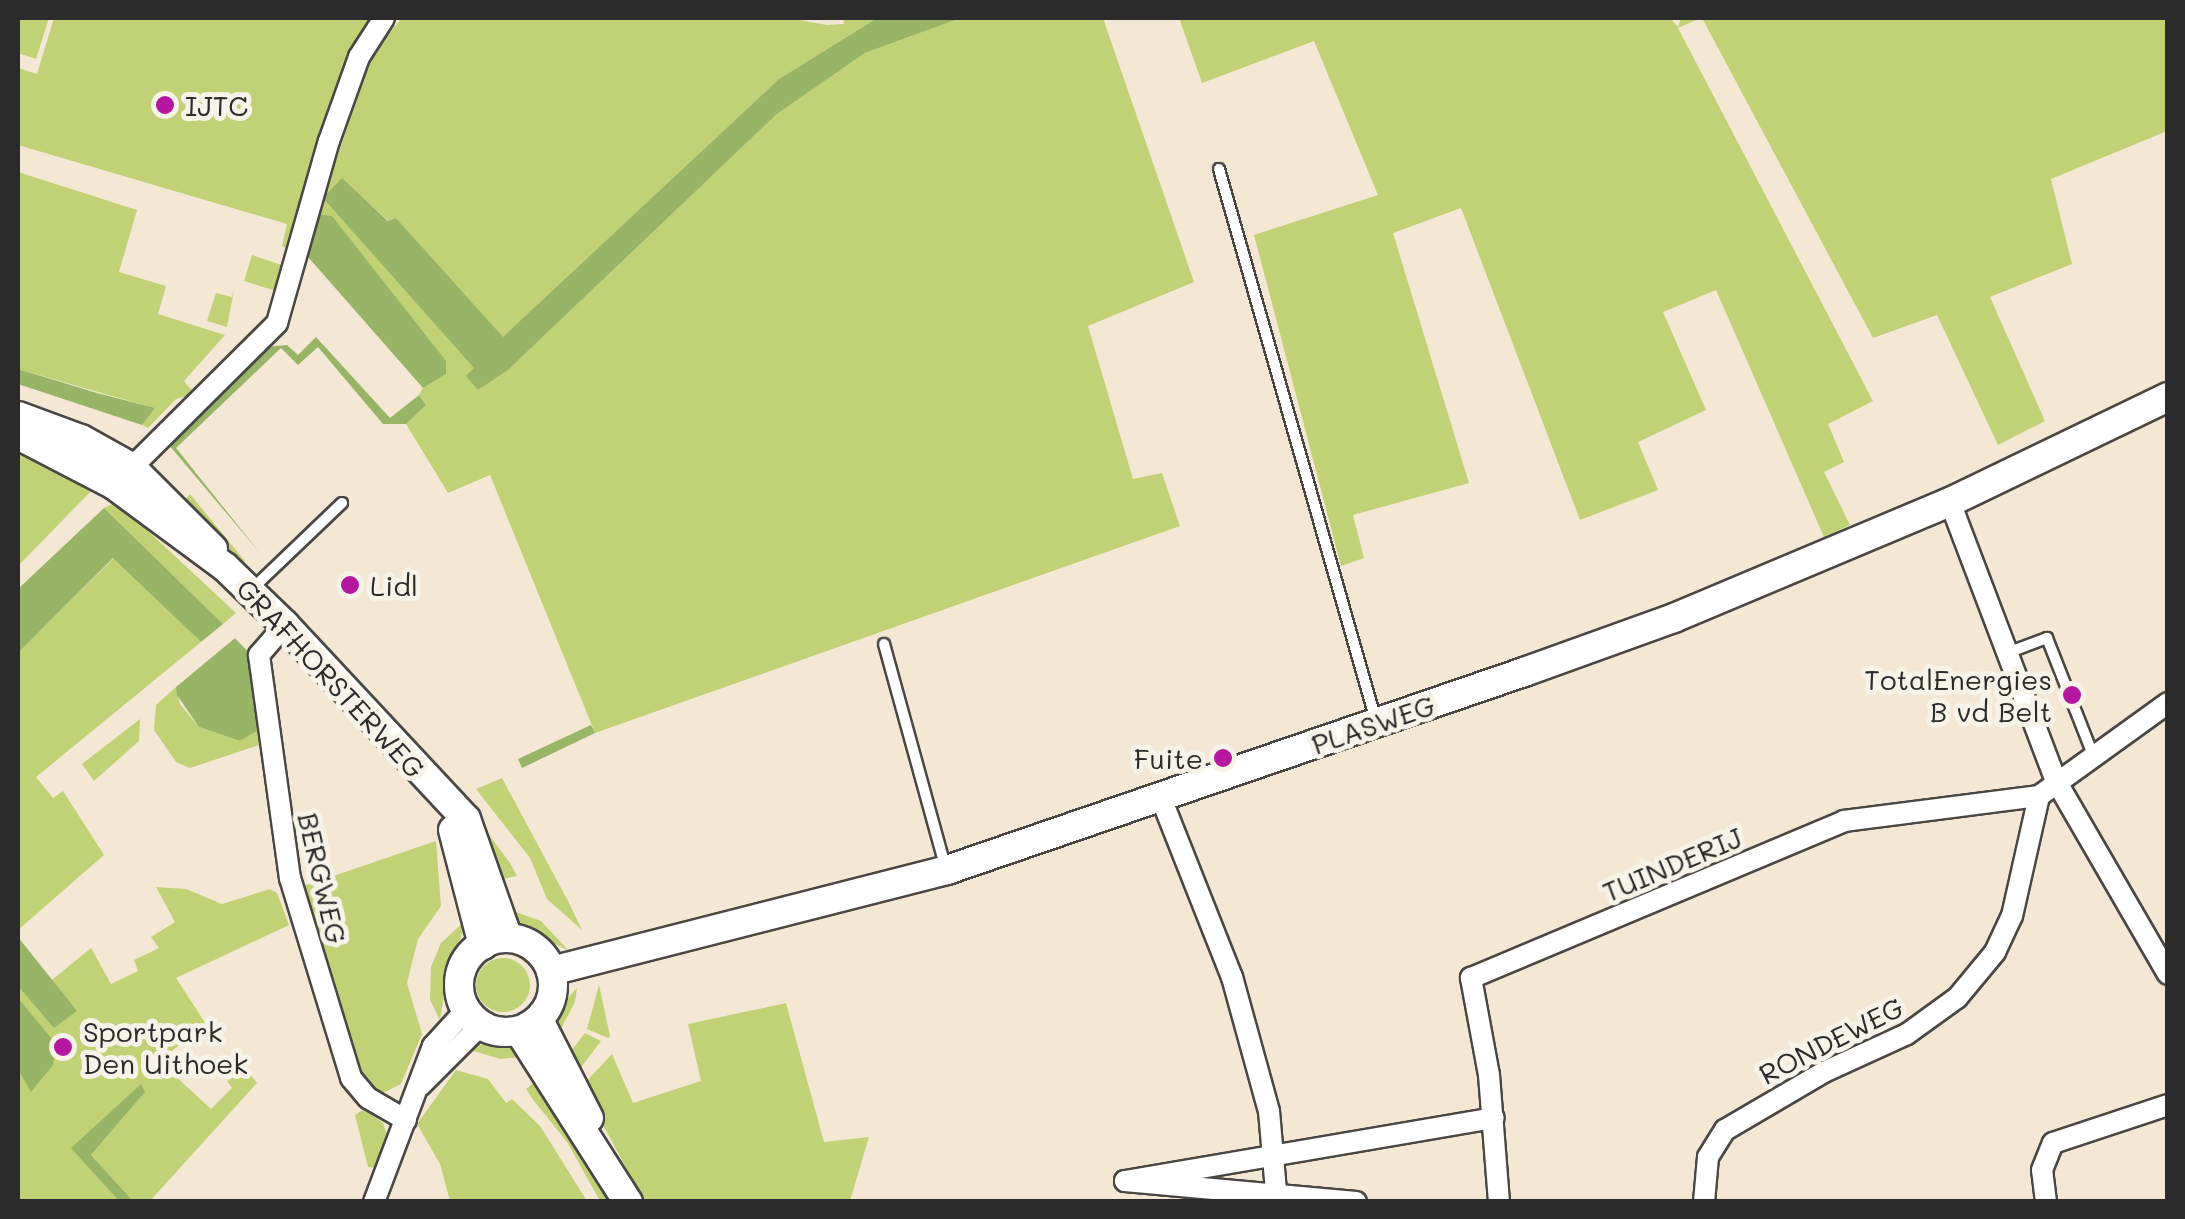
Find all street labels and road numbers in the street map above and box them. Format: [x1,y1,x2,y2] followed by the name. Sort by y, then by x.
[230,571,432,785] street label: GRAFHORSTERWEG
[1307,687,1439,761] street label: PLASWEG
[292,809,354,947] street label: BERGWEG
[1597,820,1747,908] street label: TUINDERIJ
[1753,989,1909,1091] street label: RONDEWEG

